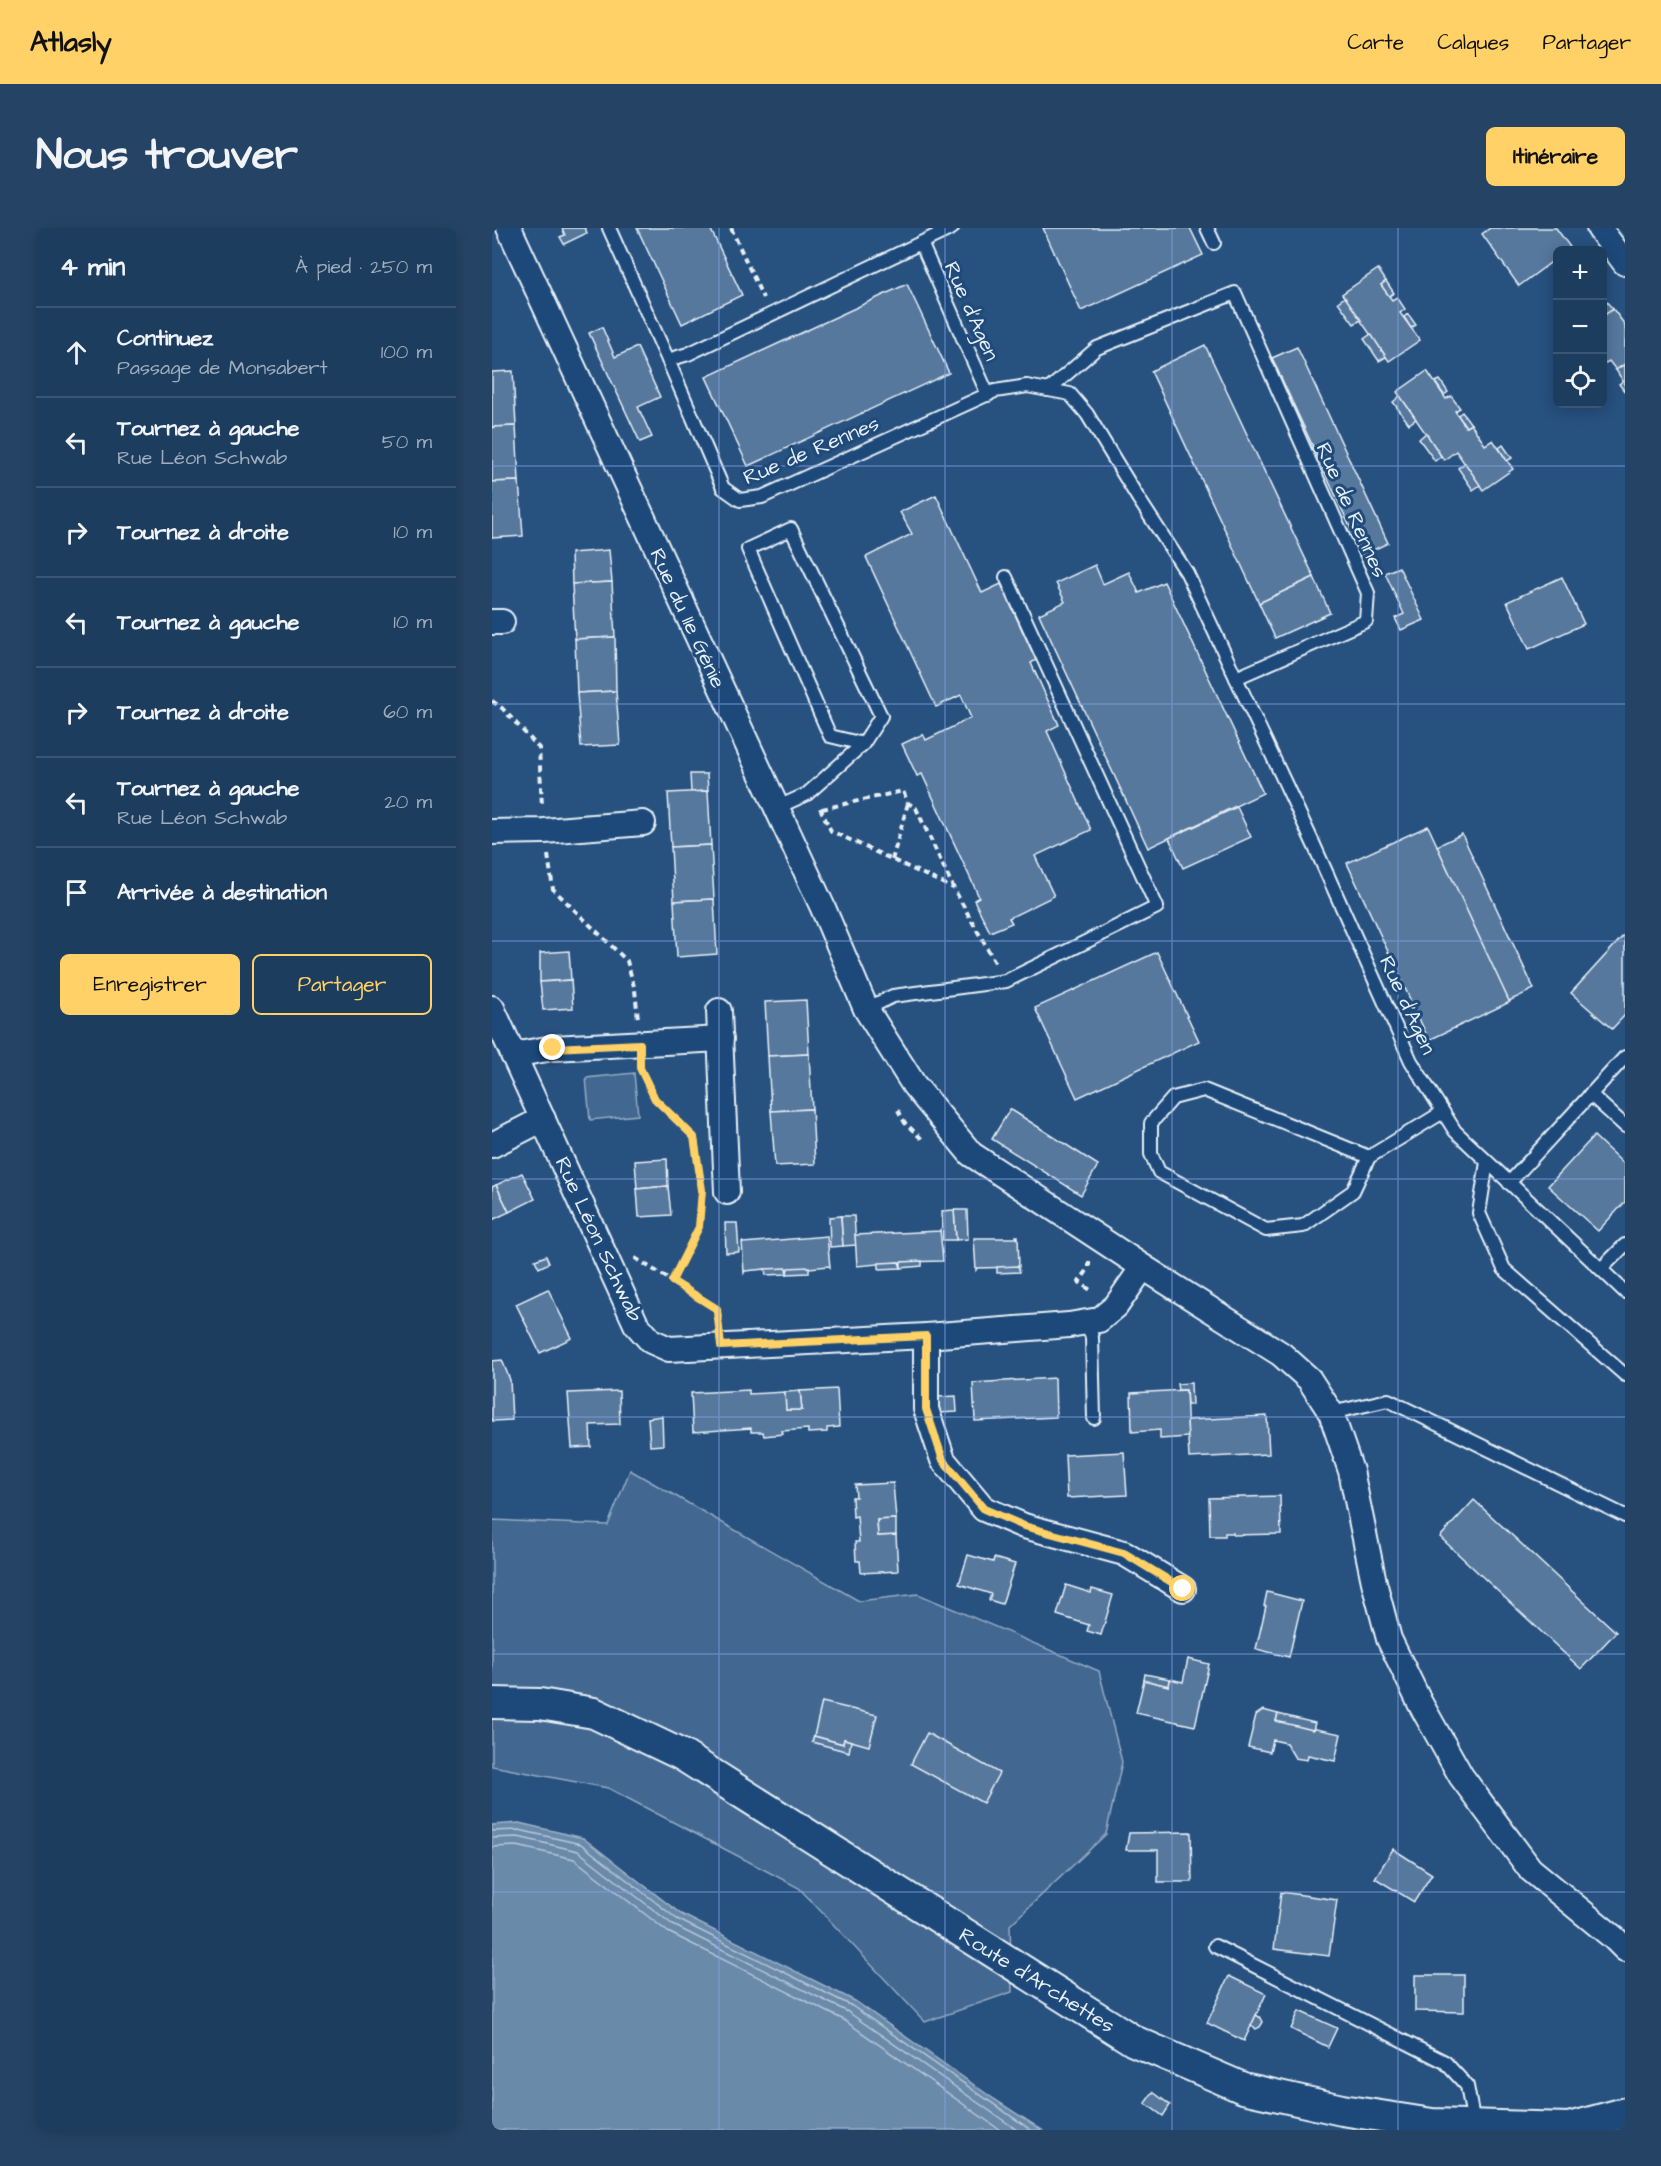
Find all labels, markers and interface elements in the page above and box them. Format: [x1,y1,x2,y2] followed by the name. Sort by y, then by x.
[30,23,112,62] text: Atlasly
[1347,28,1404,57] text: Carte
[1437,28,1509,57] text: Calques
[1542,28,1631,57] text: Partager
[36,127,298,185] text: Nous trouver
[1486,127,1625,186] button: Itinéraire
[1553,246,1607,408] map controls
[1553,246,1607,300] button: +
[60,249,125,285] text: 4 min
[295,253,432,281] text: À pied · 250 m
[935,257,1006,366] street label: Rue d'Agen
[1553,300,1607,354] button: −
[117,323,213,354] text: Continuez
[60,336,93,369] icon: ahead
[381,338,432,366] text: 100 m
[117,354,328,382] text: Passage de Monsabert
[1553,354,1607,408] button: locate
[739,409,884,492] street label: Rue de Rennes
[117,413,299,444] text: Tournez à gauche
[60,426,93,459] icon: left
[382,428,432,456] text: 50 m
[1309,438,1394,582] street label: Rue de Rennes
[117,444,287,472] text: Rue Léon Schwab
[60,516,93,549] icon: right
[117,517,289,548] text: Tournez à droite
[393,518,432,546] text: 10 m
[642,544,733,693] street label: Rue du 11e Génie
[60,606,93,639] icon: left
[117,607,299,638] text: Tournez à gauche
[393,608,432,636] text: 10 m
[60,696,93,729] icon: right
[117,697,289,728] text: Tournez à droite
[383,698,432,726] text: 60 m
[117,773,299,804] text: Tournez à gauche
[60,786,93,819] icon: left
[384,788,432,816] text: 20 m
[117,804,287,832] text: Rue Léon Schwab
[60,876,93,909] icon: arrive
[117,877,327,908] text: Arrivée à destination
[1370,951,1443,1060] street label: Rue d'Agen
[60,954,240,1015] button: Enregistrer
[252,954,432,1015] button: Partager
[539,1034,565,1060] route end
[548,1152,650,1326] street label: Rue Léon Schwab
[1169,1575,1195,1601] route start
[953,1921,1120,2040] street label: Route d'Archettes

